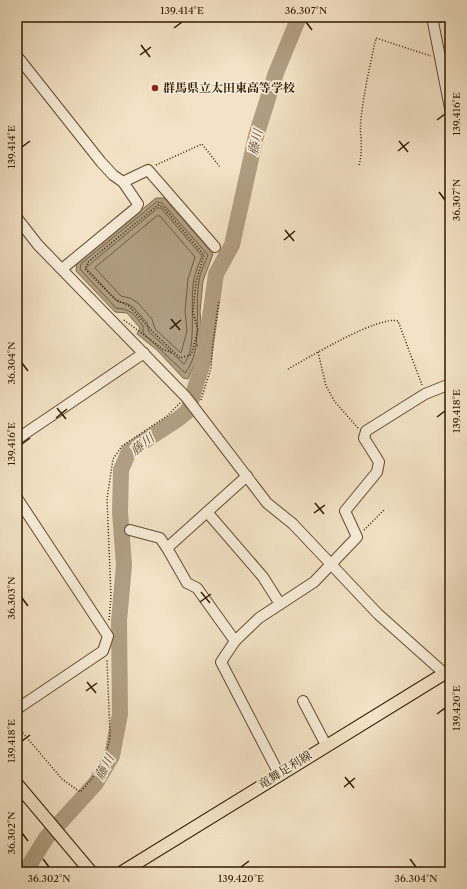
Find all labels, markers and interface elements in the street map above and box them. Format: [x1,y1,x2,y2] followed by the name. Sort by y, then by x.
[160,4,204,17] text: 139.414°E
[285,4,327,17] text: 36.307°N
[163,80,295,95] place label: 群馬県立太田東高等学校
[150,83,160,93] marker: 群馬県立太田東高等学校
[450,92,463,136] text: 139.416°E
[5,125,18,169] text: 139.414°E
[244,126,266,157] water label: 藤川
[450,179,463,221] text: 36.307°N
[5,341,18,385] text: 36.304°N
[450,389,463,433] text: 139.418°E
[5,422,18,466] text: 139.416°E
[127,428,159,458] water label: 藤川
[5,577,18,619] text: 36.303°N
[450,685,463,731] text: 139.420°E
[5,719,18,763] text: 139.418°E
[255,747,314,792] street label: 竜舞足利線
[91,750,118,782] water label: 藤川
[5,811,18,855] text: 36.302°N
[27,872,71,885] text: 36.302°N
[218,872,264,885] text: 139.420°E
[394,872,438,885] text: 36.304°N

